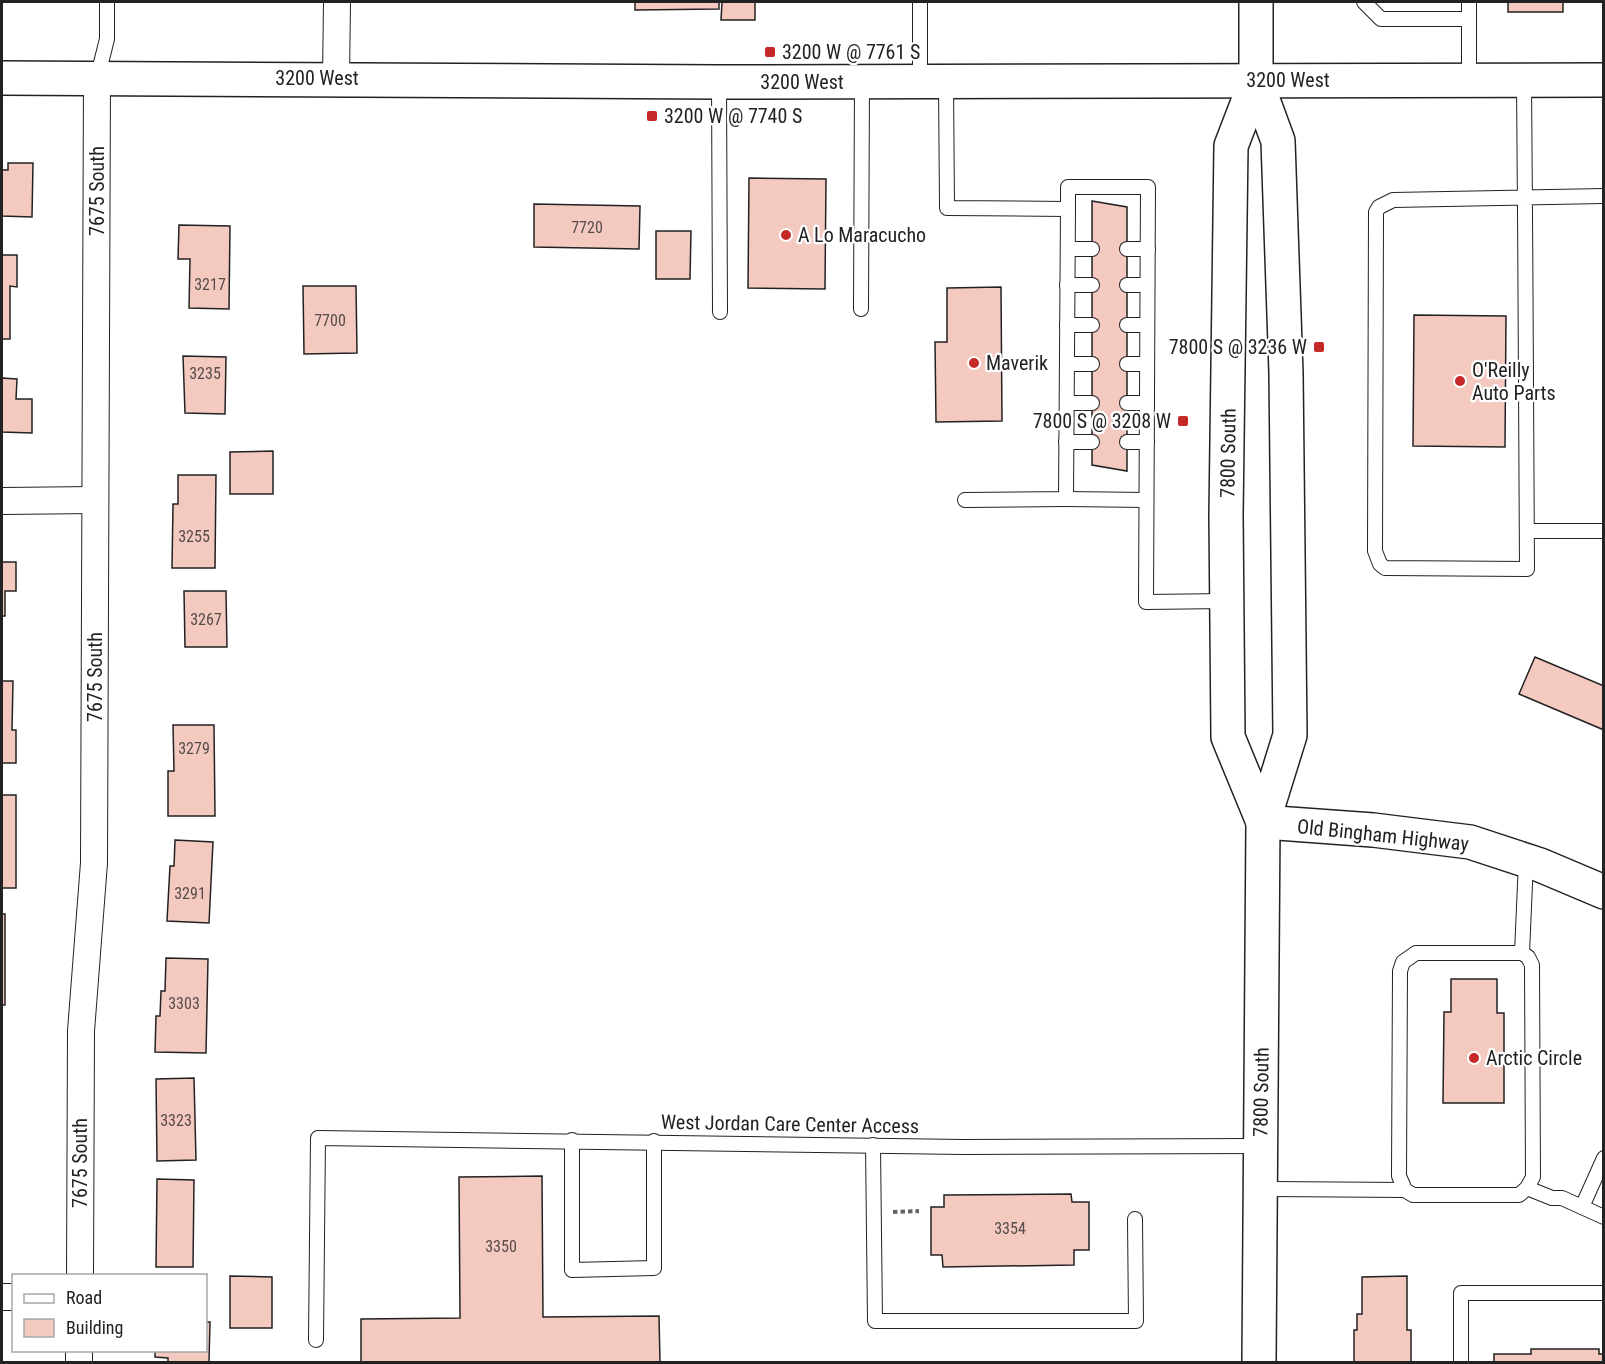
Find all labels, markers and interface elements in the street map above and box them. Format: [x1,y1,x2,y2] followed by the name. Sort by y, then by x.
[782,40,920,64] place label: 3200 W @ 7761 S
[763,45,777,59] marker: 3200 W @ 7761 S
[275,66,359,90] street label: 3200 West
[1246,68,1330,92] street label: 3200 West
[760,70,844,94] street label: 3200 West
[664,104,802,128] place label: 3200 W @ 7740 S
[645,109,659,123] marker: 3200 W @ 7740 S
[85,146,109,236] street label: 7675 South
[571,218,603,237] house number: 7720
[798,223,926,247] place label: A Lo Maracucho
[779,228,793,242] marker: A Lo Maracucho
[194,275,226,294] house number: 3217
[314,311,346,330] house number: 7700
[1169,335,1307,359] place label: 7800 S @ 3236 W
[1312,340,1326,354] marker: 7800 S @ 3236 W
[986,351,1048,375] place label: Maverik
[967,356,981,370] marker: Maverik
[1472,358,1556,405] place label: O'Reilly Auto Parts
[189,364,221,383] house number: 3235
[1453,374,1467,388] marker: O'Reilly Auto Parts
[1215,408,1241,498] street label: 7800 South
[1033,409,1171,433] place label: 7800 S @ 3208 W
[1176,414,1190,428] marker: 7800 S @ 3208 W
[178,527,210,546] house number: 3255
[190,610,222,629] house number: 3267
[83,632,107,722] street label: 7675 South
[178,739,210,758] house number: 3279
[1296,814,1470,856] street label: Old Bingham Highway
[174,884,206,903] house number: 3291
[168,994,200,1013] house number: 3303
[1486,1046,1582,1070] place label: Arctic Circle
[1248,1047,1274,1137] street label: 7800 South
[1467,1051,1481,1065] marker: Arctic Circle
[661,1110,919,1138] street label: West Jordan Care Center Access
[160,1111,192,1130] house number: 3323
[68,1118,92,1208] street label: 7675 South
[994,1219,1026,1238] house number: 3354
[485,1237,517,1256] house number: 3350
[12,1274,207,1352] legend
[66,1287,102,1308] text: Road
[66,1317,123,1338] text: Building

